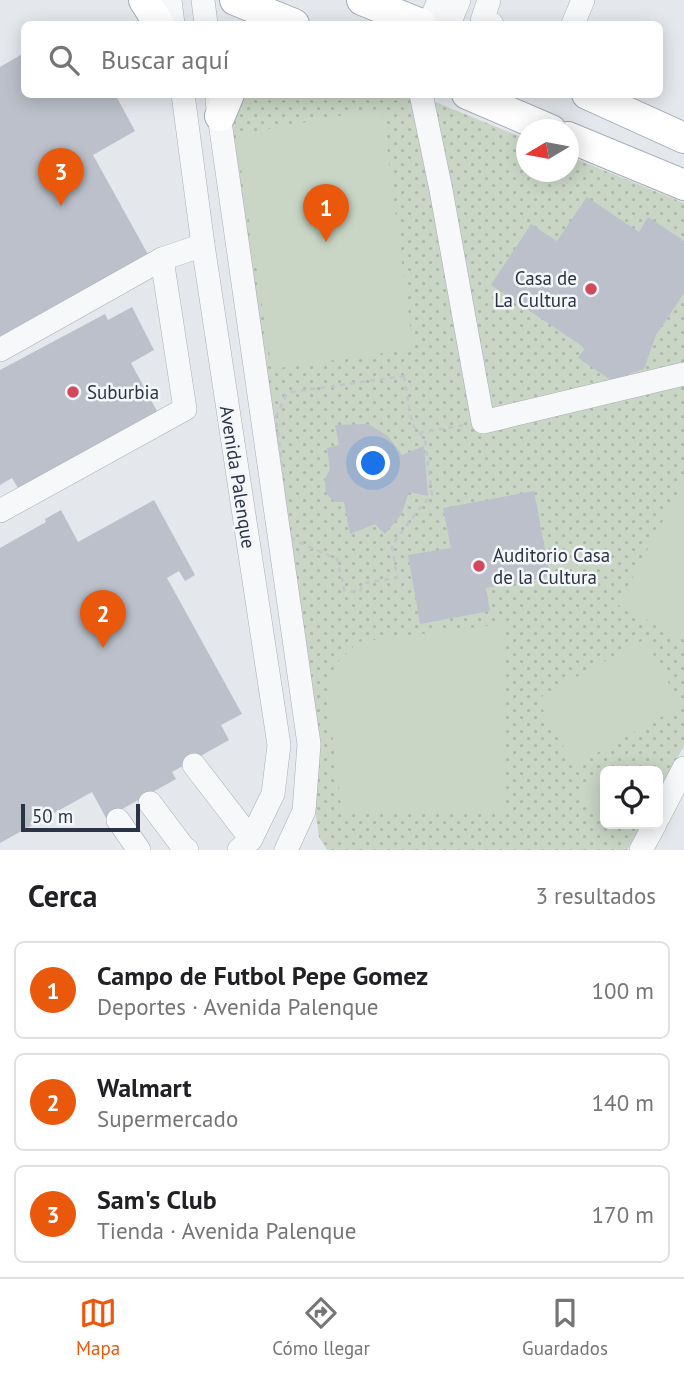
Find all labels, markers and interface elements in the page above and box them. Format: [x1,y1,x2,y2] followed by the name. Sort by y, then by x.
[21,21,663,98] search box
[45,41,83,79] icon: search
[101,43,229,76] text: Buscar aquí
[516,119,579,182] north arrow
[38,148,84,206] pin: 3
[303,184,349,242] pin: 1
[494,266,577,312] place label: Casa de La Cultura
[583,281,599,297] marker: Casa de La Cultura
[87,380,159,404] place label: Suburbia
[65,384,81,400] marker: Suburbia
[215,404,261,550] street label: Avenida Palenque
[356,446,390,480] your location
[493,543,610,589] place label: Auditorio Casa de la Cultura
[471,558,487,574] marker: Auditorio Casa de la Cultura
[80,590,126,648] pin: 2
[600,766,663,829] map controls
[600,766,663,829] button: locate
[21,801,140,833] scale bar
[32,804,73,828] text: 50 m
[28,876,97,915] text: Cerca
[535,881,656,910] text: 3 resultados
[97,959,428,992] text: Campo de Futbol Pepe Gomez
[46,976,60,1005] text: 1
[592,976,654,1005] text: 100 m
[97,992,378,1021] text: Deportes · Avenida Palenque
[97,1071,192,1104] text: Walmart
[46,1088,60,1117] text: 2
[592,1088,654,1117] text: 140 m
[97,1104,238,1133] text: Supermercado
[97,1183,217,1216] text: Sam's Club
[46,1200,60,1229] text: 3
[592,1200,654,1229] text: 170 m
[97,1216,356,1245] text: Tienda · Avenida Palenque
[76,1294,120,1360] tab: Mapa
[272,1294,370,1360] tab: Cómo llegar
[522,1294,608,1360] tab: Guardados

